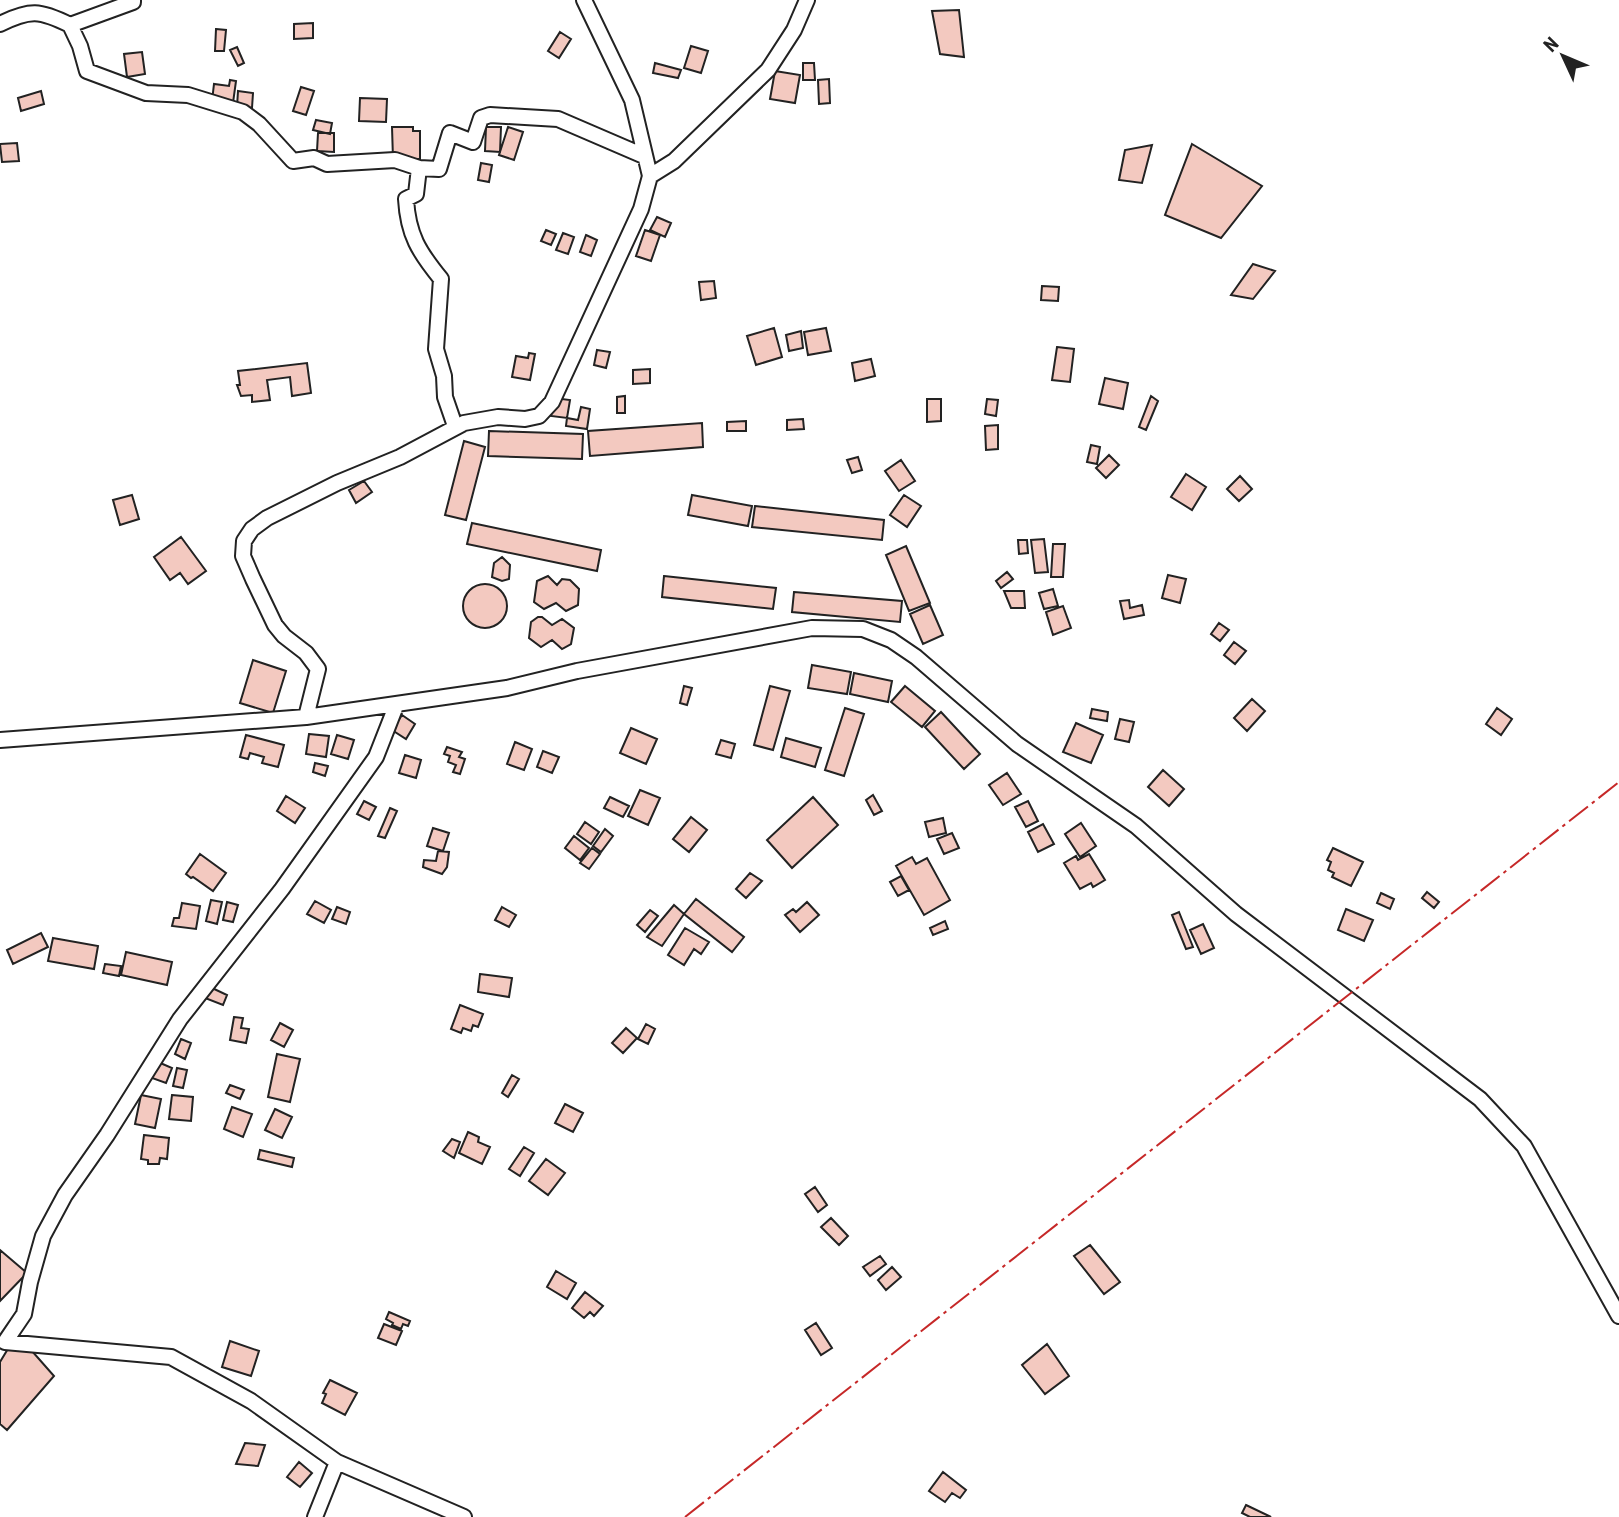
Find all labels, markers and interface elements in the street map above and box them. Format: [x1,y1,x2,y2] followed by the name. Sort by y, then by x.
[1528,21,1598,91] north arrow
[1539,32,1563,57] text: N

